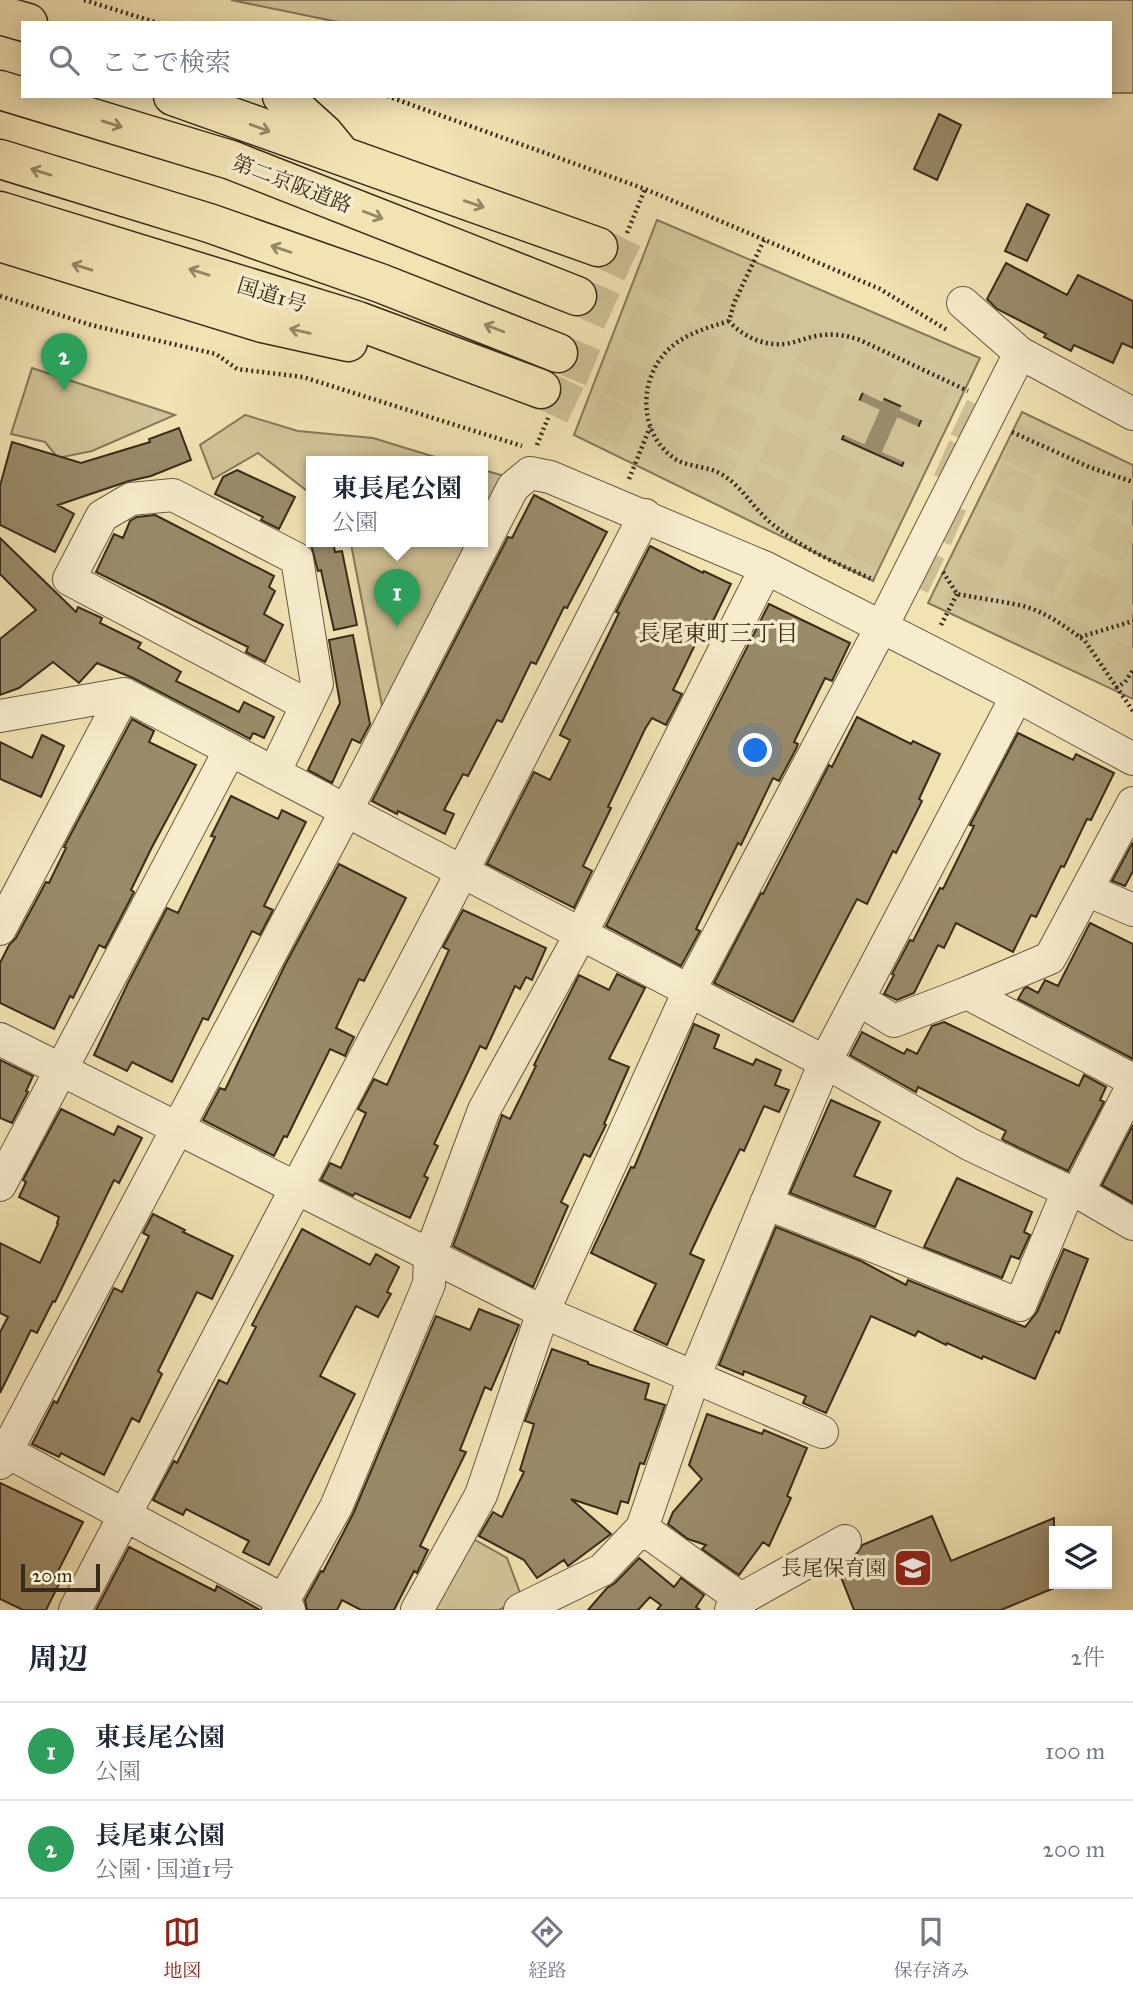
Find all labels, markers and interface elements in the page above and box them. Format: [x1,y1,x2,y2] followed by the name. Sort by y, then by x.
[21,21,1112,98] search box
[45,41,83,79] icon: search
[101,46,231,78] text: ここで検索
[101,118,123,131] one-way arrow
[248,122,270,135] one-way arrow
[229,149,355,219] street label: 第二京阪道路
[31,164,53,177] one-way arrow
[463,199,485,211] one-way arrow
[361,210,383,223] one-way arrow
[271,241,293,254] one-way arrow
[71,260,93,273] one-way arrow
[188,265,210,277] one-way arrow
[234,272,310,318] street label: 国道1号
[484,321,506,334] one-way arrow
[289,324,312,337] one-way arrow
[41,333,87,391] pin: 2
[306,456,488,547] popup
[332,472,462,504] text: 東長尾公園
[332,508,378,536] text: 公園
[374,569,420,627] pin: 1
[638,619,799,647] district label: 長尾東町三丁目
[738,733,772,767] your location
[1049,1526,1112,1589] map controls
[1049,1526,1112,1589] button: layers
[892,1547,934,1589] school or university icon: 長尾保育園
[781,1555,886,1581] place label: 長尾保育園
[21,1561,100,1593] scale bar
[32,1564,73,1587] text: 20 m
[28,1641,88,1677] text: 周辺
[1071,1643,1105,1671] text: 2件
[95,1721,225,1753] text: 東長尾公園
[46,1737,56,1765] text: 1
[1045,1737,1105,1765] text: 100 m
[95,1757,141,1785] text: 公園
[95,1819,225,1851] text: 長尾東公園
[45,1835,57,1863] text: 2
[1043,1835,1105,1863] text: 200 m
[95,1855,234,1883] text: 公園 · 国道1号
[163,1913,202,1982] tab: 地図
[528,1913,567,1982] tab: 経路
[893,1913,970,1982] tab: 保存済み

